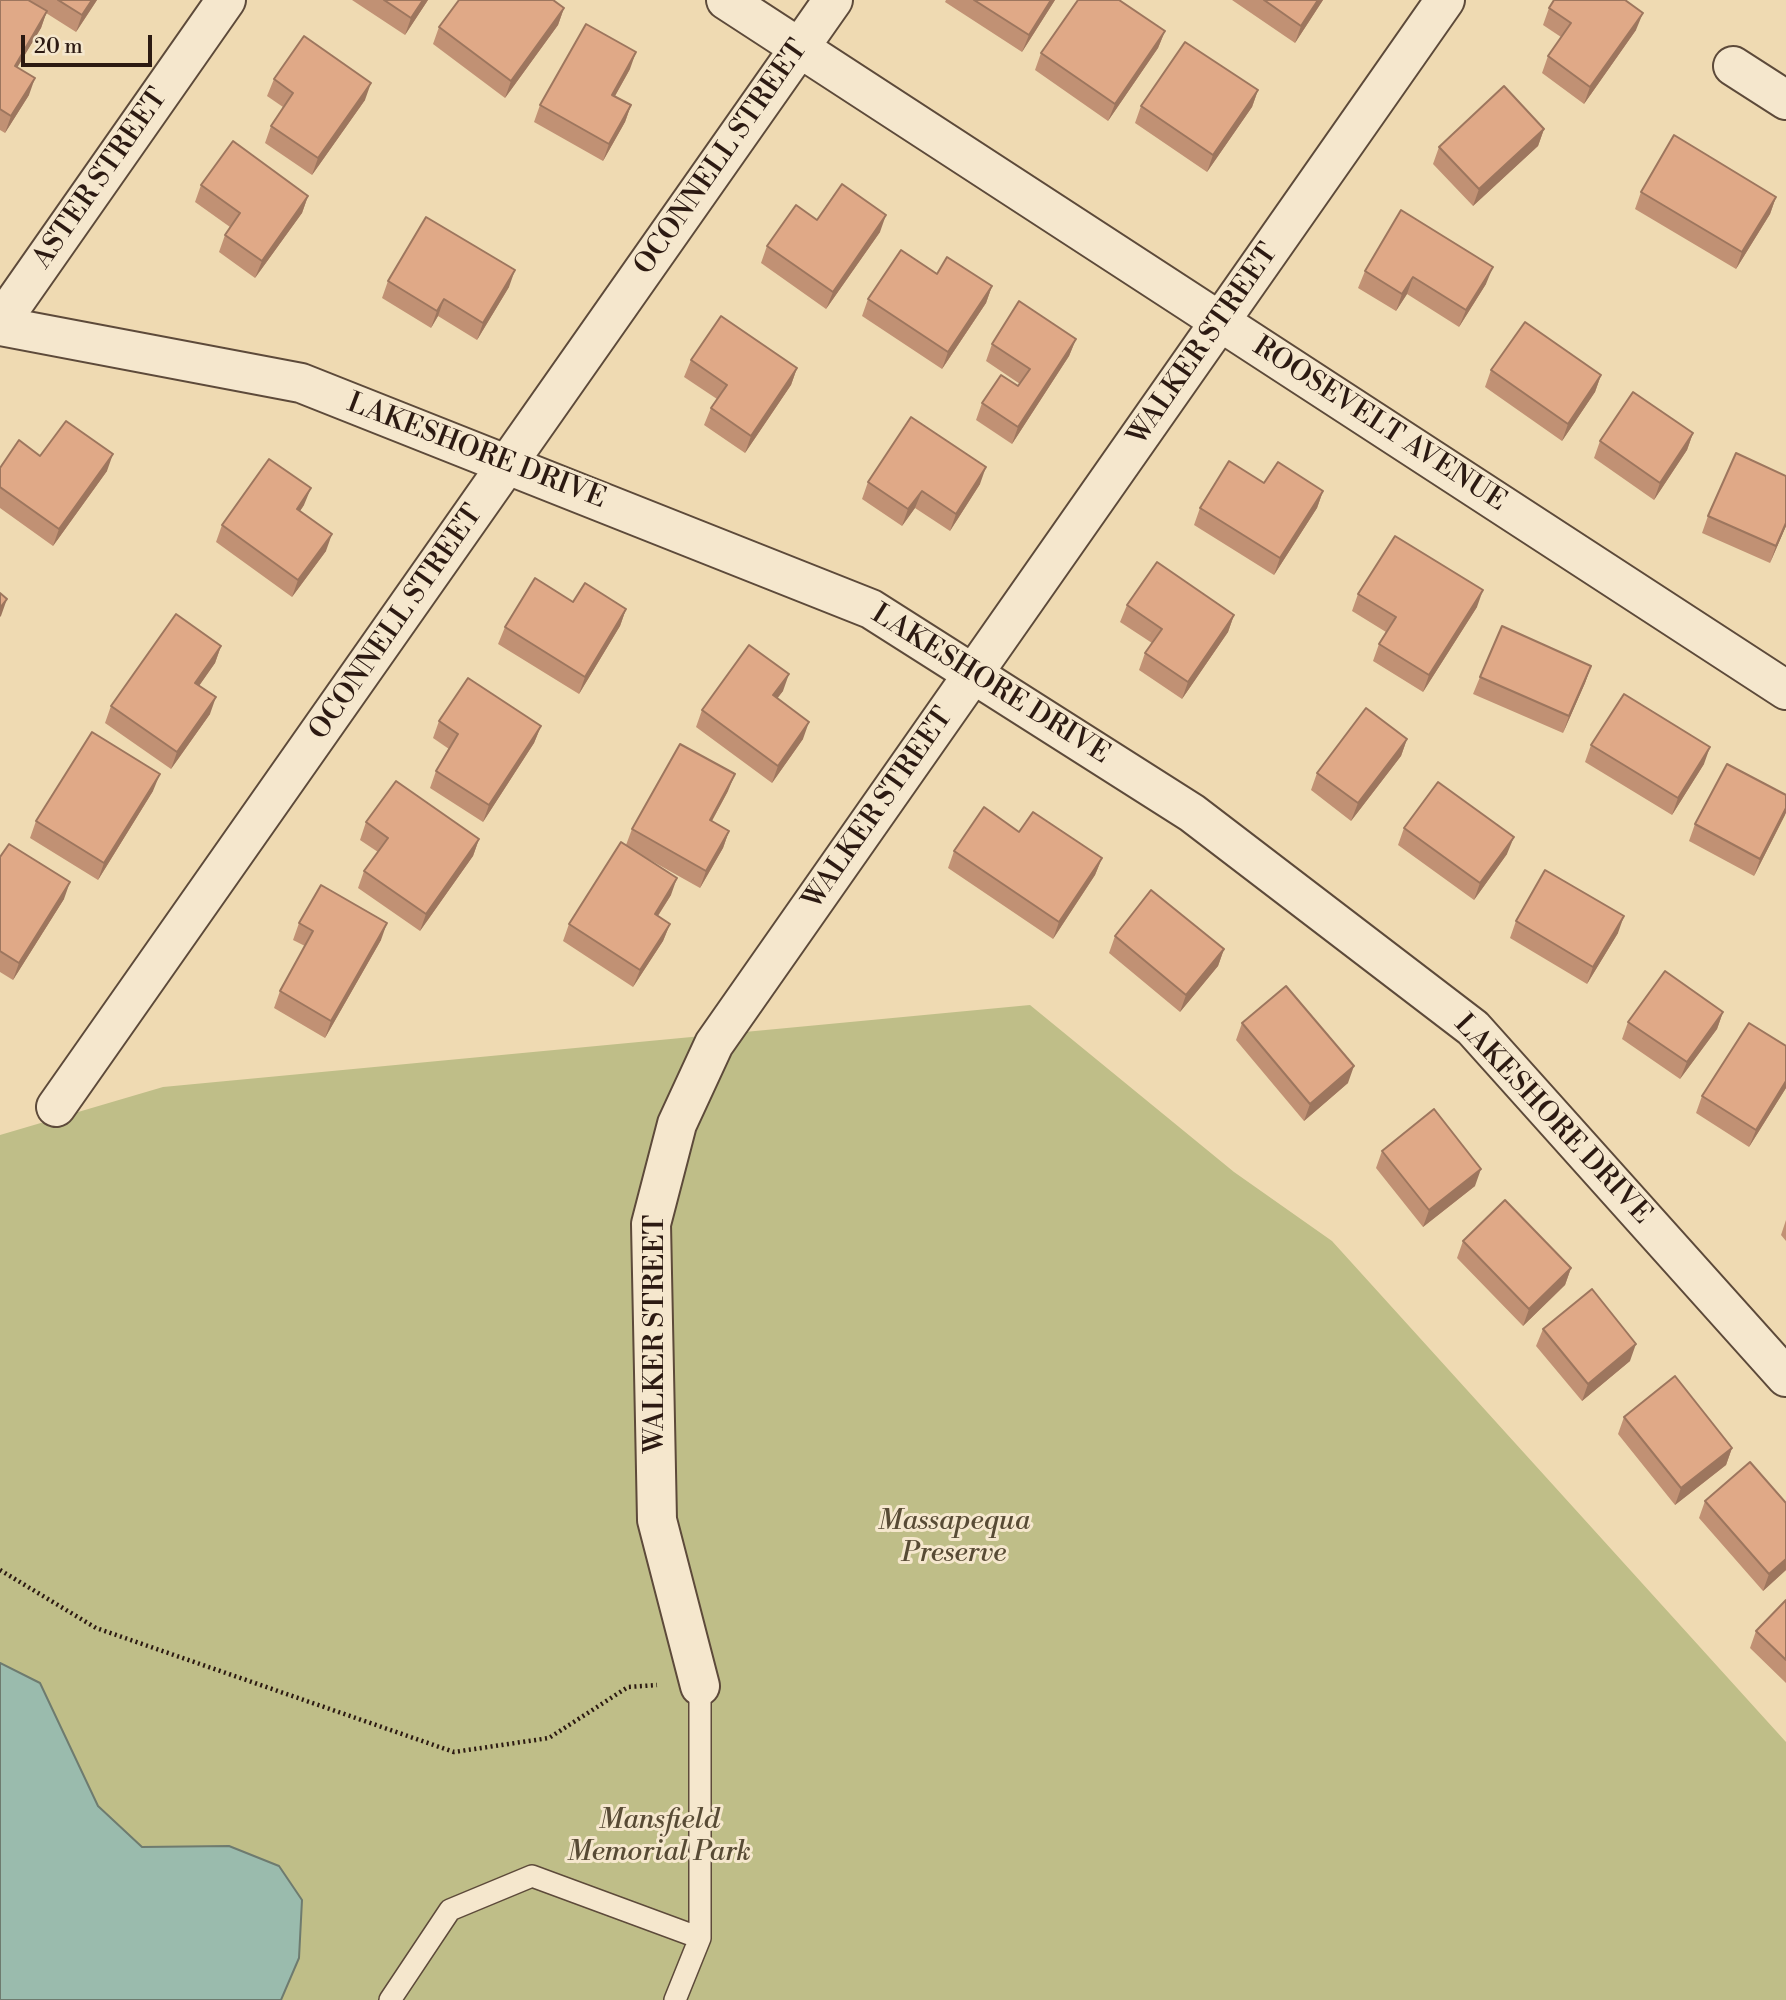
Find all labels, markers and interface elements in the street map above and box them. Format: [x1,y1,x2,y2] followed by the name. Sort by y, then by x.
[24,21,156,65] scale bar
[34,34,83,60] text: 20 m
[628,34,816,282] street label: OCONNELL STREET
[26,83,176,275] street label: ASTER STREET
[1122,238,1286,452] street label: WALKER STREET
[1246,331,1512,519] street label: ROOSEVELT AVENUE
[342,387,610,517] street label: LAKESHORE DRIVE
[303,499,491,747] street label: OCONNELL STREET
[865,598,1115,772] street label: LAKESHORE DRIVE
[797,702,961,916] street label: WALKER STREET
[1446,1008,1658,1232] street label: LAKESHORE DRIVE
[639,1215,673,1453] street label: WALKER STREET
[878,1505,1030,1571] park label: Massapequa Preserve
[567,1804,751,1870] park label: Mansfield Memorial Park

